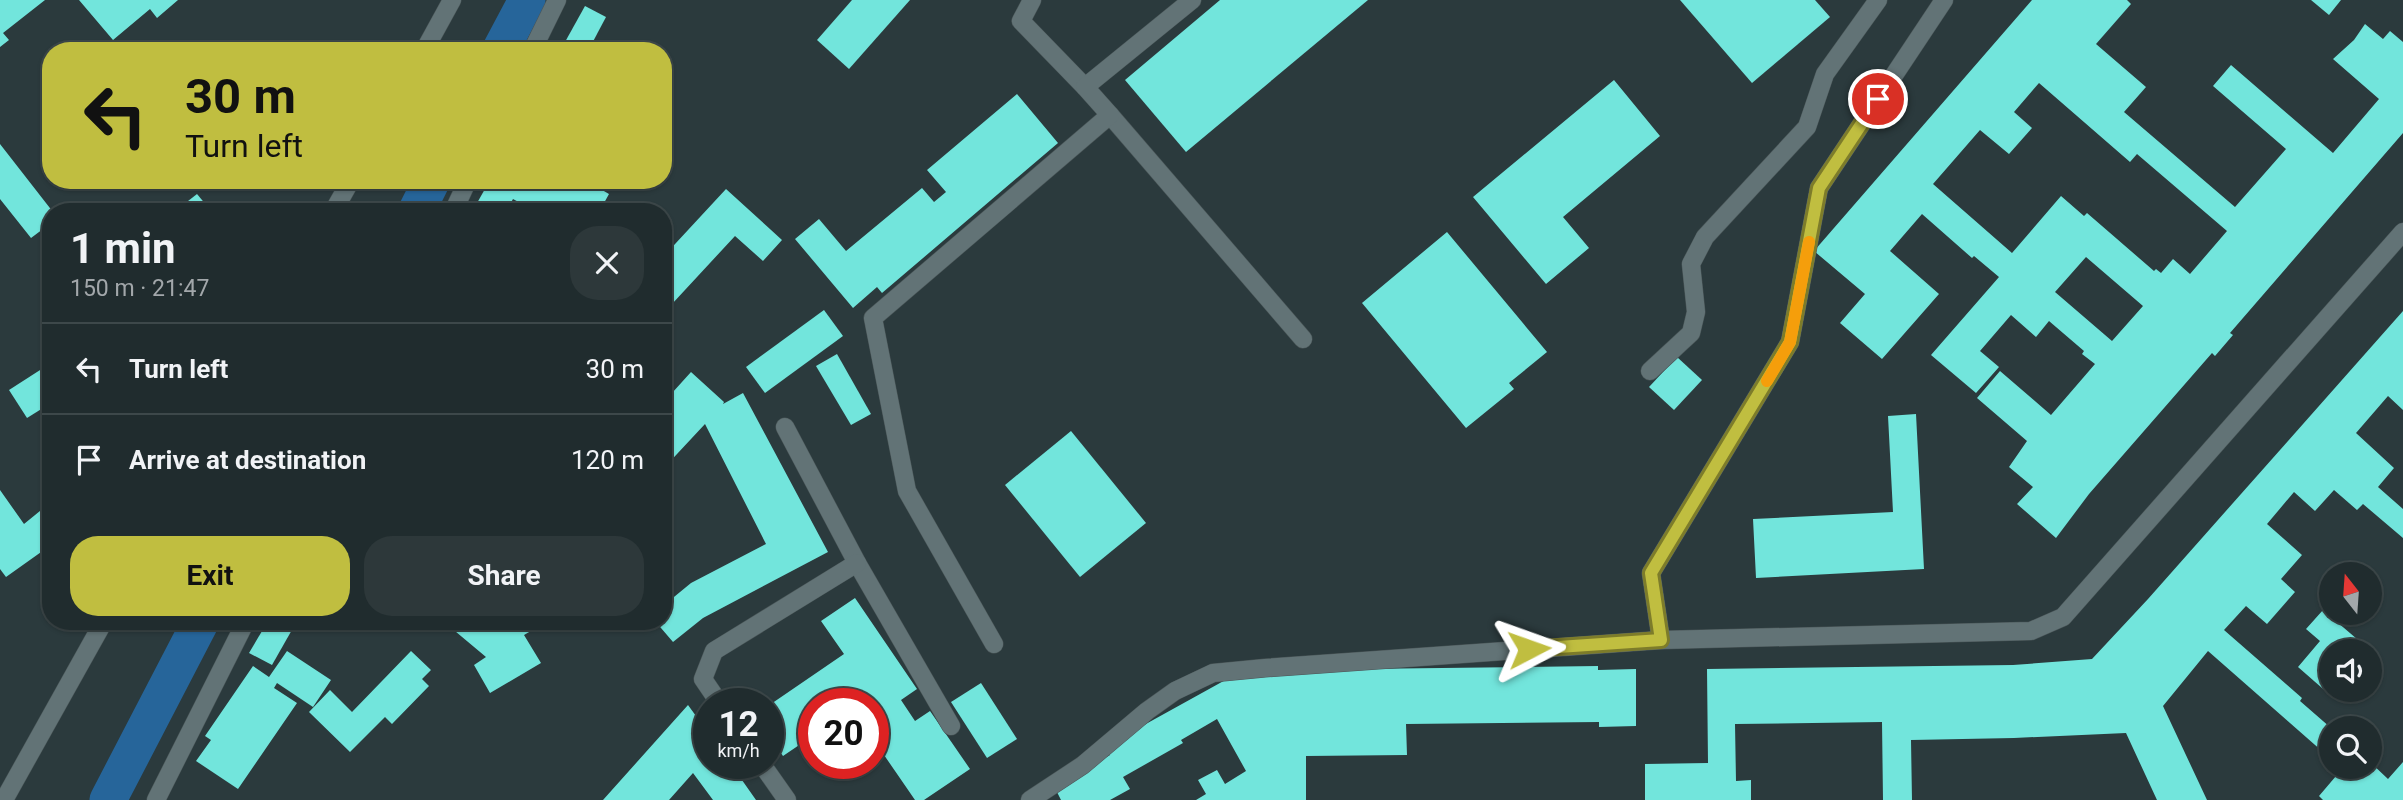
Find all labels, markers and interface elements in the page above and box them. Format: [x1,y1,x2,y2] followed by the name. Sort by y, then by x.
[185,68,296,125] text: 30 m
[1848,69,1908,129] pin
[70,70,161,161] icon: left
[1859,80,1897,118] icon: arrive
[185,127,303,165] text: Turn left
[70,224,176,273] text: 1 min
[570,226,644,300] button: close
[70,275,209,302] text: 150 m · 21:47
[70,350,108,388] icon: left
[129,354,228,384] text: Turn left
[586,354,644,384] text: 30 m
[70,441,108,479] icon: arrive
[129,445,366,475] text: Arrive at destination
[571,445,644,475] text: 120 m
[70,536,350,616] button: Exit
[364,536,644,616] button: Share
[2319,562,2382,625] north arrow
[2319,562,2382,779] map controls
[1492,612,1566,686] position arrow
[2319,639,2382,702] button: sound
[798,688,889,779] speed limit sign: 20
[718,704,759,745] text: 12
[2319,716,2382,779] button: search
[717,740,760,761] text: km/h

